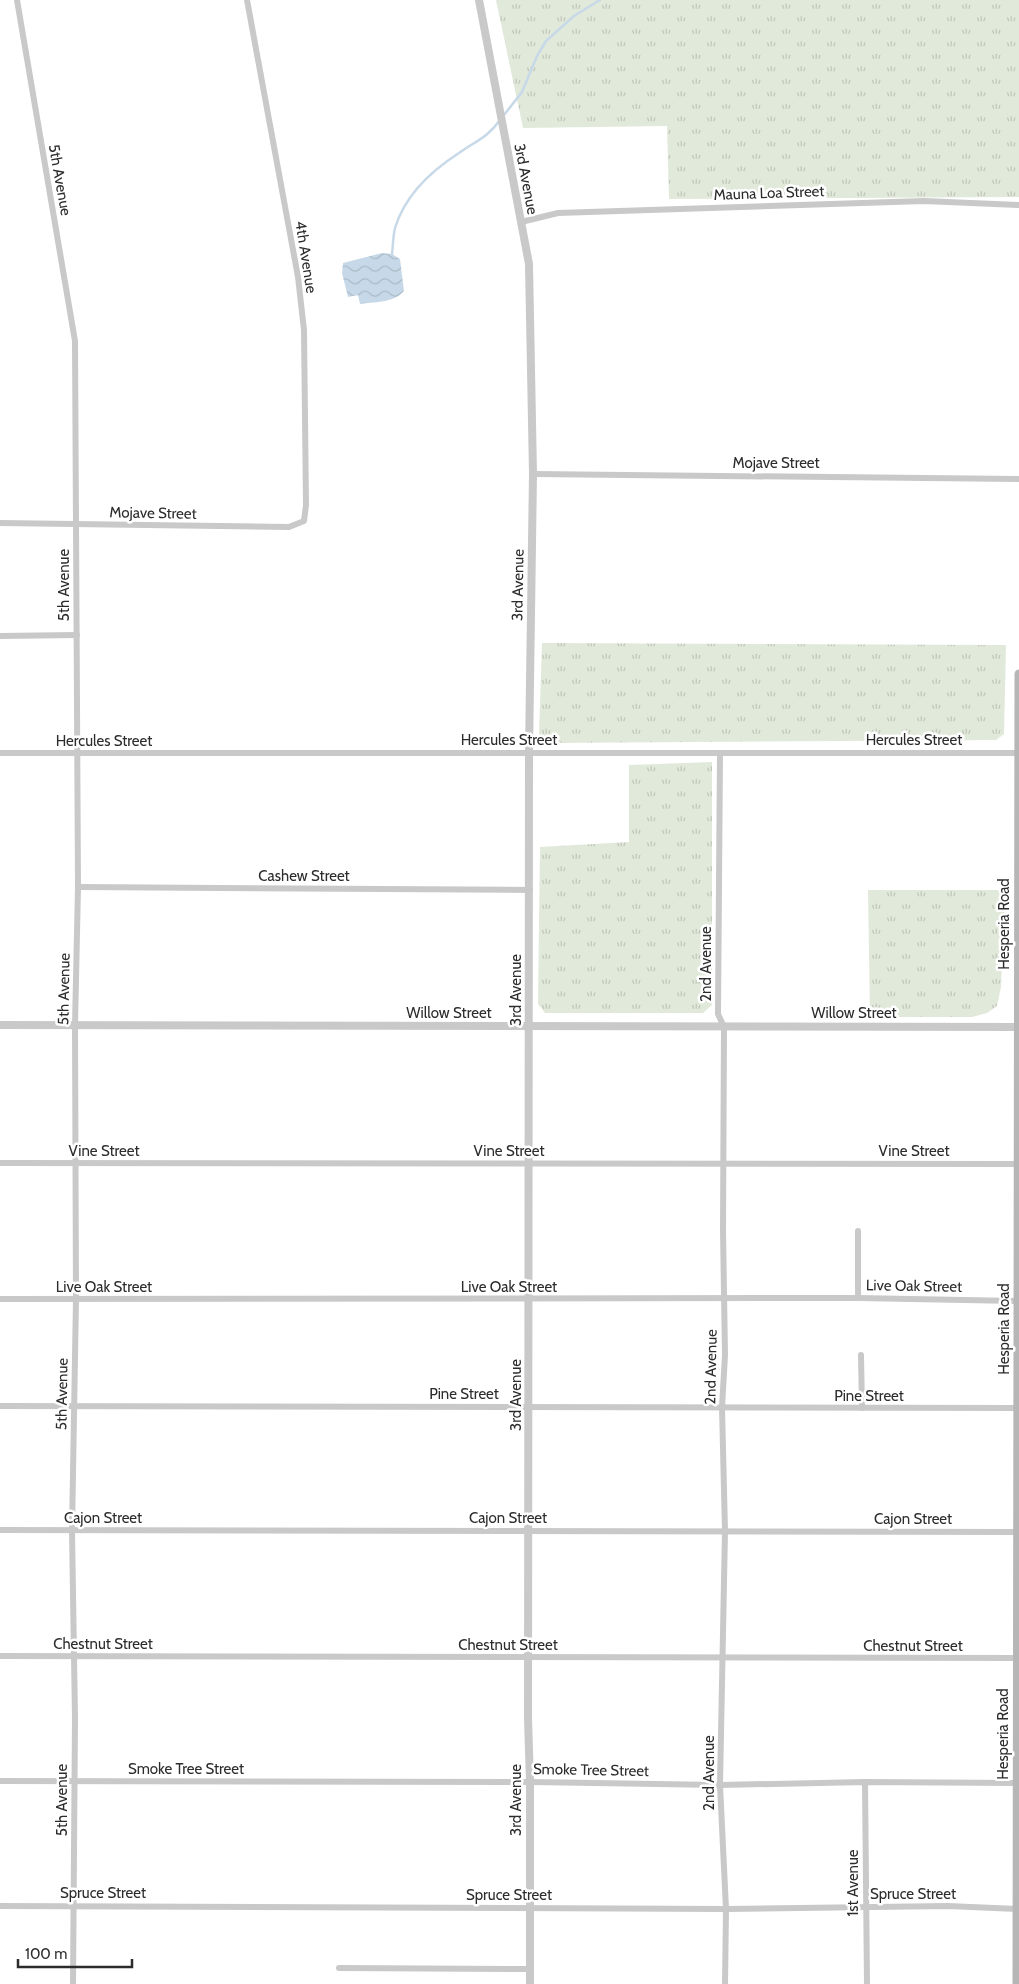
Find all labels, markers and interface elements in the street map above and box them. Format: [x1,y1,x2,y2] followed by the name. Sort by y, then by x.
[510,142,542,216] street label: 3rd Avenue
[45,143,75,217] street label: 5th Avenue
[713,182,825,204] street label: Mauna Loa Street
[291,220,321,295] street label: 4th Avenue
[732,454,820,472] street label: Mojave Street
[109,503,197,523] street label: Mojave Street
[55,549,73,621] street label: 5th Avenue
[508,549,528,621] street label: 3rd Avenue
[461,731,557,749] street label: Hercules Street
[866,731,962,749] street label: Hercules Street
[56,732,152,750] street label: Hercules Street
[258,867,350,885] street label: Cashew Street
[995,878,1013,970] street label: Hesperia Road
[697,926,715,1002] street label: 2nd Avenue
[54,952,74,1025] street label: 5th Avenue
[507,954,525,1026] street label: 3rd Avenue
[406,1004,492,1022] street label: Willow Street
[811,1004,897,1022] street label: Willow Street
[69,1142,139,1160] street label: Vine Street
[474,1142,544,1160] street label: Vine Street
[879,1142,949,1160] street label: Vine Street
[866,1276,962,1296] street label: Live Oak Street
[56,1278,152,1296] street label: Live Oak Street
[461,1278,557,1296] street label: Live Oak Street
[995,1283,1013,1375] street label: Hesperia Road
[701,1329,721,1405] street label: 2nd Avenue
[52,1357,72,1430] street label: 5th Avenue
[507,1359,525,1431] street label: 3rd Avenue
[429,1385,499,1403] street label: Pine Street
[834,1387,904,1405] street label: Pine Street
[64,1509,142,1527] street label: Cajon Street
[469,1509,547,1527] street label: Cajon Street
[874,1510,952,1528] street label: Cajon Street
[53,1635,153,1653] street label: Chestnut Street
[458,1636,558,1654] street label: Chestnut Street
[863,1637,963,1655] street label: Chestnut Street
[994,1688,1012,1780] street label: Hesperia Road
[700,1735,718,1811] street label: 2nd Avenue
[128,1760,244,1778] street label: Smoke Tree Street
[533,1760,649,1780] street label: Smoke Tree Street
[53,1764,71,1836] street label: 5th Avenue
[507,1764,525,1836] street label: 3rd Avenue
[844,1849,862,1917] street label: 1st Avenue
[60,1884,146,1902] street label: Spruce Street
[870,1885,956,1903] street label: Spruce Street
[466,1886,552,1904] street label: Spruce Street
[18,1936,131,1968] scale bar
[25,1945,67,1963] text: 100 m

